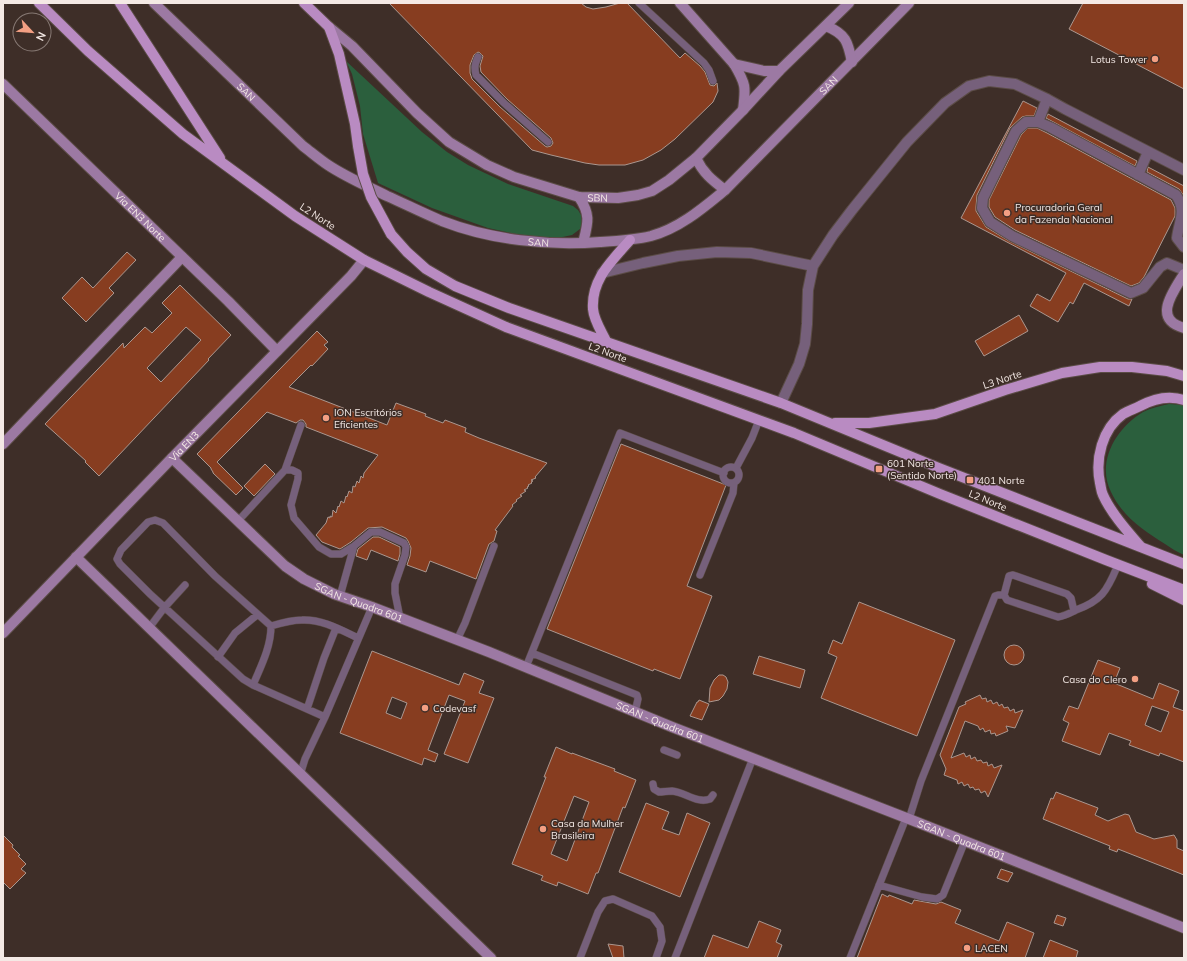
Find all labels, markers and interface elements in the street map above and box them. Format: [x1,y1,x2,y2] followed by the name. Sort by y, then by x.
[12,12,52,52] north arrow
[33,30,49,43] text: N
[1091,53,1147,66] place label: Lotus Tower
[1150,54,1160,64] marker: Lotus Tower
[817,73,841,98] street label: SAN
[234,80,258,104] street label: SAN
[112,189,168,245] street label: Via EN3 Norte
[587,191,608,205] street label: SBN
[297,200,338,233] street label: L2 Norte
[1015,201,1113,226] place label: Procuradoria Geral da Fazenda Nacional
[1002,208,1012,218] marker: Procuradoria Geral da Fazenda Nacional
[527,235,549,250] street label: SAN
[587,340,629,365] street label: L2 Norte
[981,367,1023,392] street label: L3 Norte
[334,406,402,431] place label: ION Escritórios Eficientes
[321,413,331,423] marker: ION Escritórios Eficientes
[166,429,202,464] street label: Via EN3
[887,457,957,482] place label: 601 Norte (Sentido Norte)
[874,464,884,474] marker: 601 Norte (Sentido Norte)
[978,474,1025,487] place label: 401 Norte
[965,475,975,485] marker: 401 Norte
[967,487,1009,514] street label: L2 Norte
[312,579,405,625] street label: SGAN - Quadra 601
[1062,673,1127,686] place label: Casa do Clero
[1130,674,1140,684] marker: Casa do Clero
[614,699,706,746] street label: SGAN - Quadra 601
[433,702,477,715] place label: Codevasf
[420,703,430,713] marker: Codevasf
[551,817,624,842] place label: Casa da Mulher Brasileira
[916,817,1007,864] street label: SGAN - Quadra 601
[538,824,548,834] marker: Casa da Mulher Brasileira
[975,942,1008,955] place label: LACEN
[962,943,972,953] marker: LACEN

